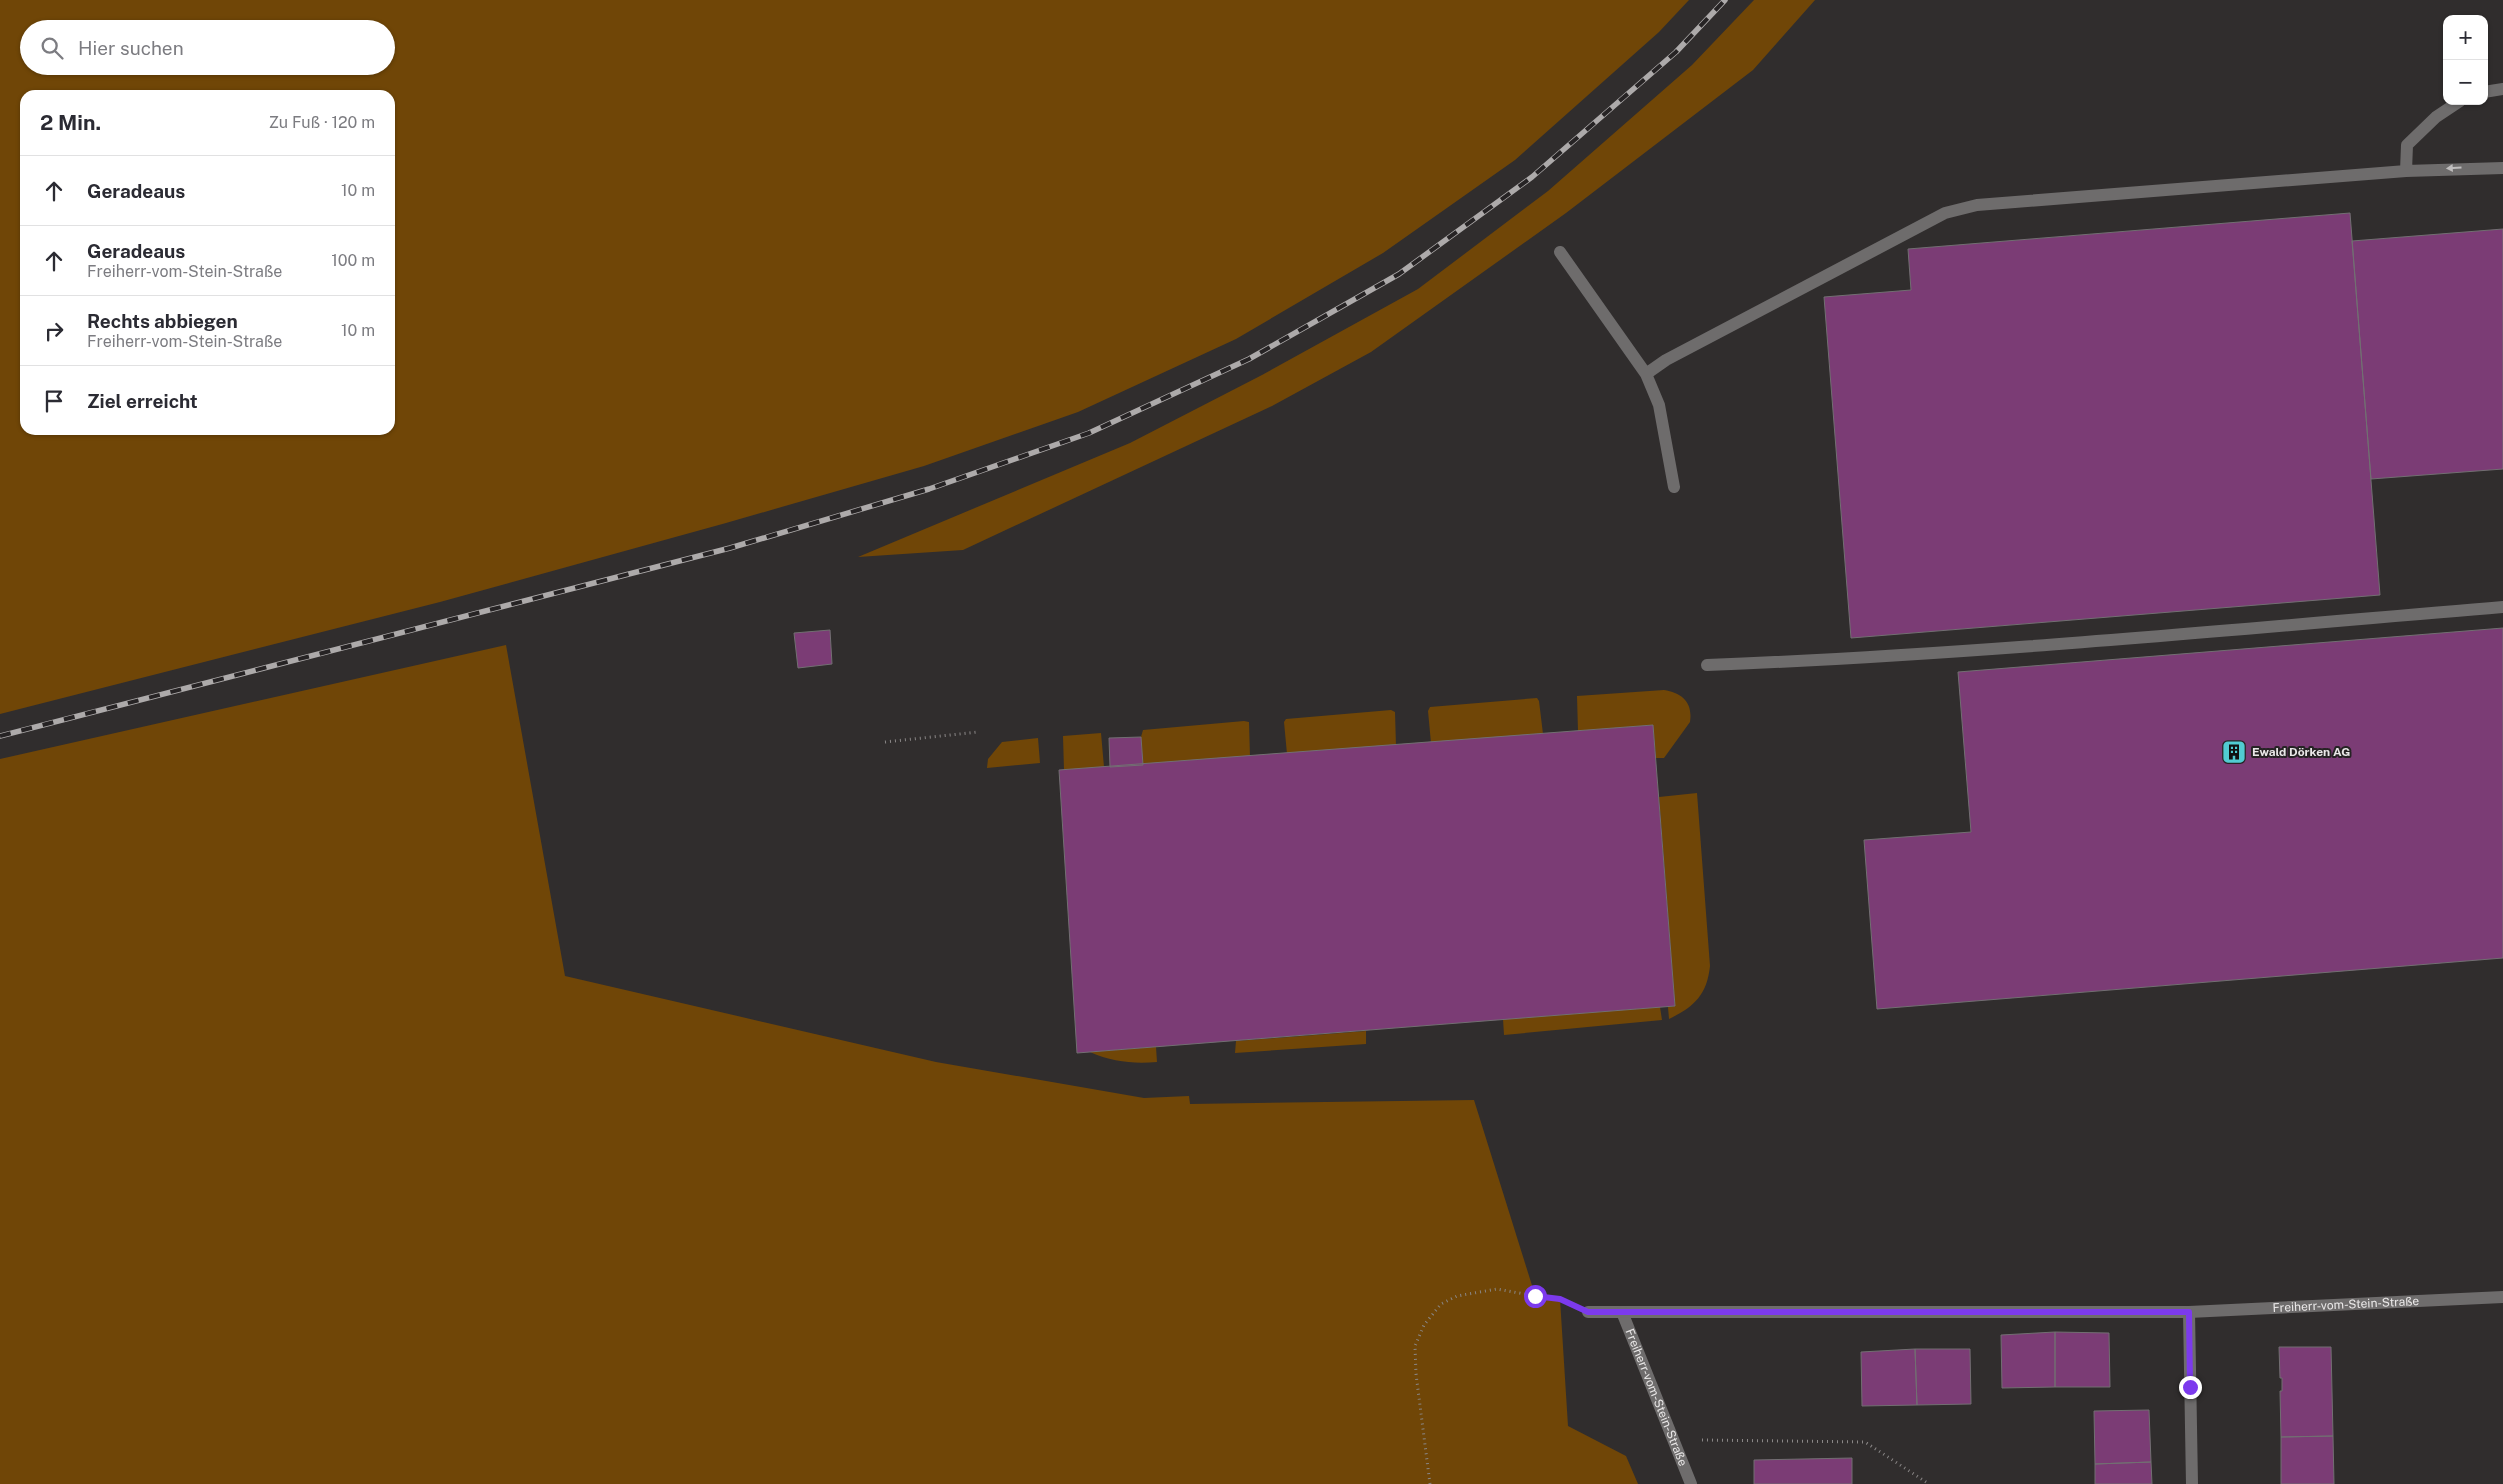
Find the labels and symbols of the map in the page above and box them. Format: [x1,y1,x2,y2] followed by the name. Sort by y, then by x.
[2446,165,2462,173] one-way arrow
[2221,739,2247,765] building icon: Ewald Dörken AG
[2252,745,2350,759] place label: Ewald Dörken AG
[1524,1285,1547,1308] route start
[2272,1294,2420,1315] street label: Freiherr-vom-Stein-Straße
[1622,1327,1690,1468] street label: Freiherr-vom-Stein-Straße
[2179,1376,2202,1399] route end

